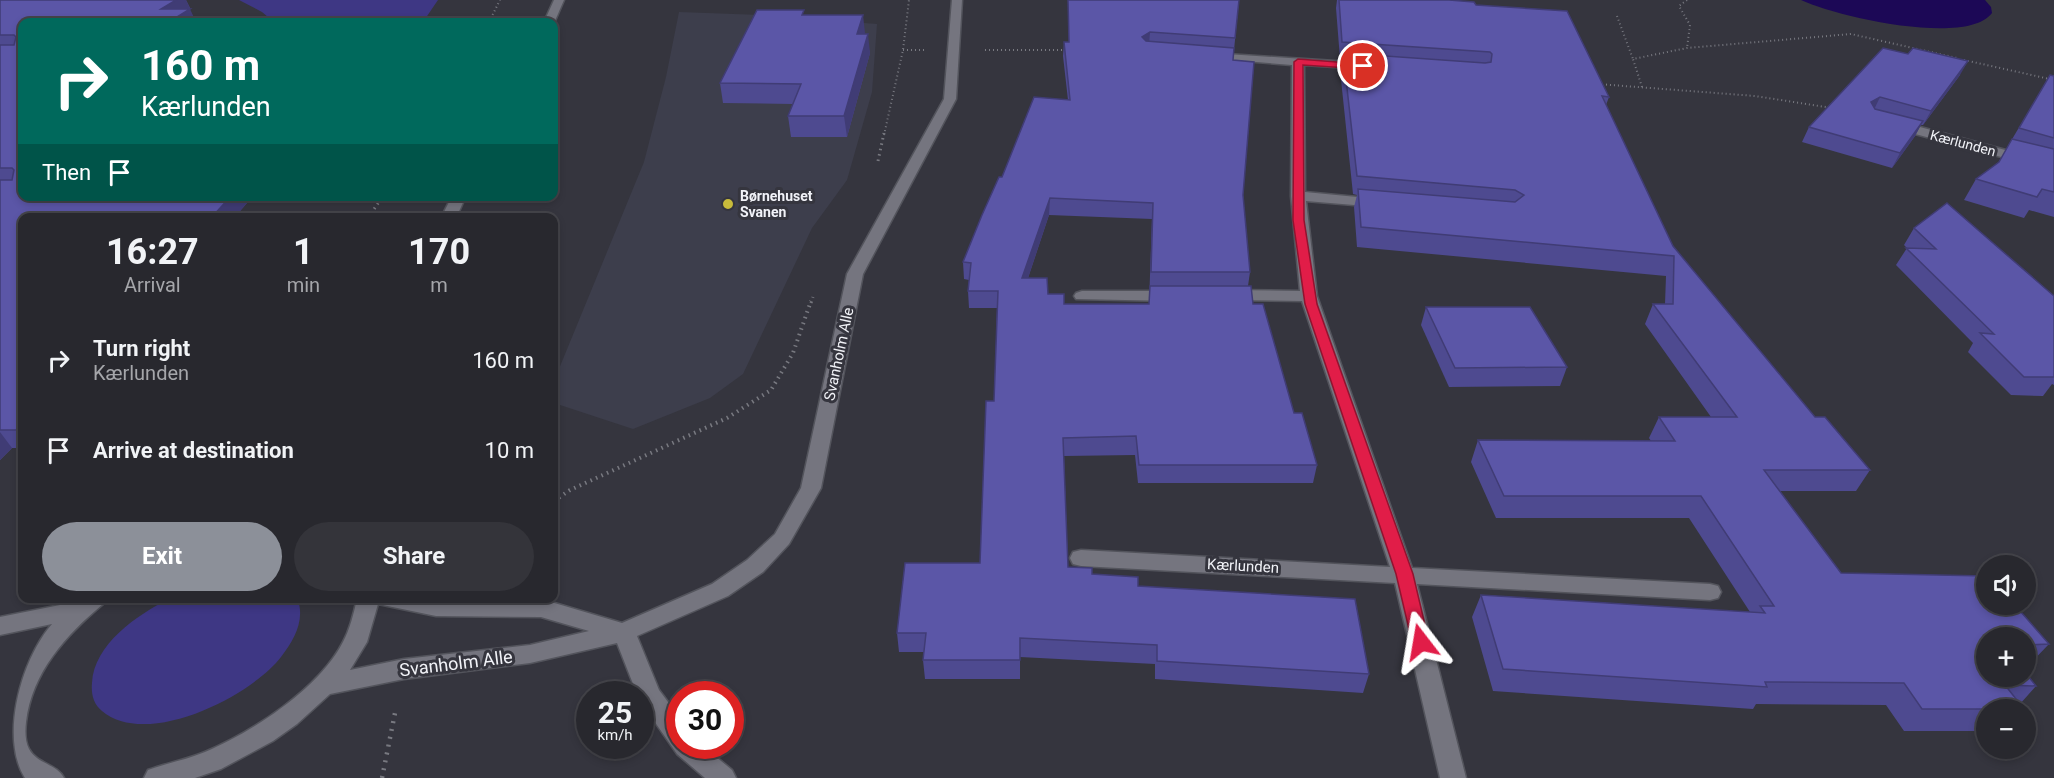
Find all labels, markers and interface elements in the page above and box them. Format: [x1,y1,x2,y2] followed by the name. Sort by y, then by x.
[1337,40,1388,91] pin
[141,41,260,90] text: 160 m
[42,42,120,120] icon: right
[1346,49,1379,82] icon: arrive
[141,91,271,123] text: Kærlunden
[1928,127,1998,159] street label: Kærlunden
[103,156,136,189] icon: arrive
[42,160,91,185] text: Then
[740,188,813,220] place label: Børnehuset Svanen
[721,197,735,211] marker: Børnehuset Svanen
[106,231,199,273] text: 16:27
[293,231,314,273] text: 1
[408,231,470,273] text: 170
[124,273,181,297] text: Arrival
[287,273,320,297] text: min
[430,273,448,297] text: m
[820,306,858,402] street label: Svanholm Alle
[93,336,190,361] text: Turn right
[42,344,75,377] icon: right
[472,348,534,373] text: 160 m
[93,361,189,385] text: Kærlunden
[42,434,75,467] icon: arrive
[93,438,294,463] text: Arrive at destination
[485,438,534,463] text: 10 m
[42,522,282,591] button: Exit
[294,522,534,591] button: Share
[1207,555,1279,577] street label: Kærlunden
[1976,555,2036,759] map controls
[1976,555,2036,615] button: sound
[1389,610,1453,674] position arrow
[1976,627,2036,687] button: +
[398,646,514,680] street label: Svanholm Alle
[666,681,744,759] speed limit sign: 30
[598,695,632,730] text: 25
[1976,699,2036,759] button: −
[597,726,633,744] text: km/h

